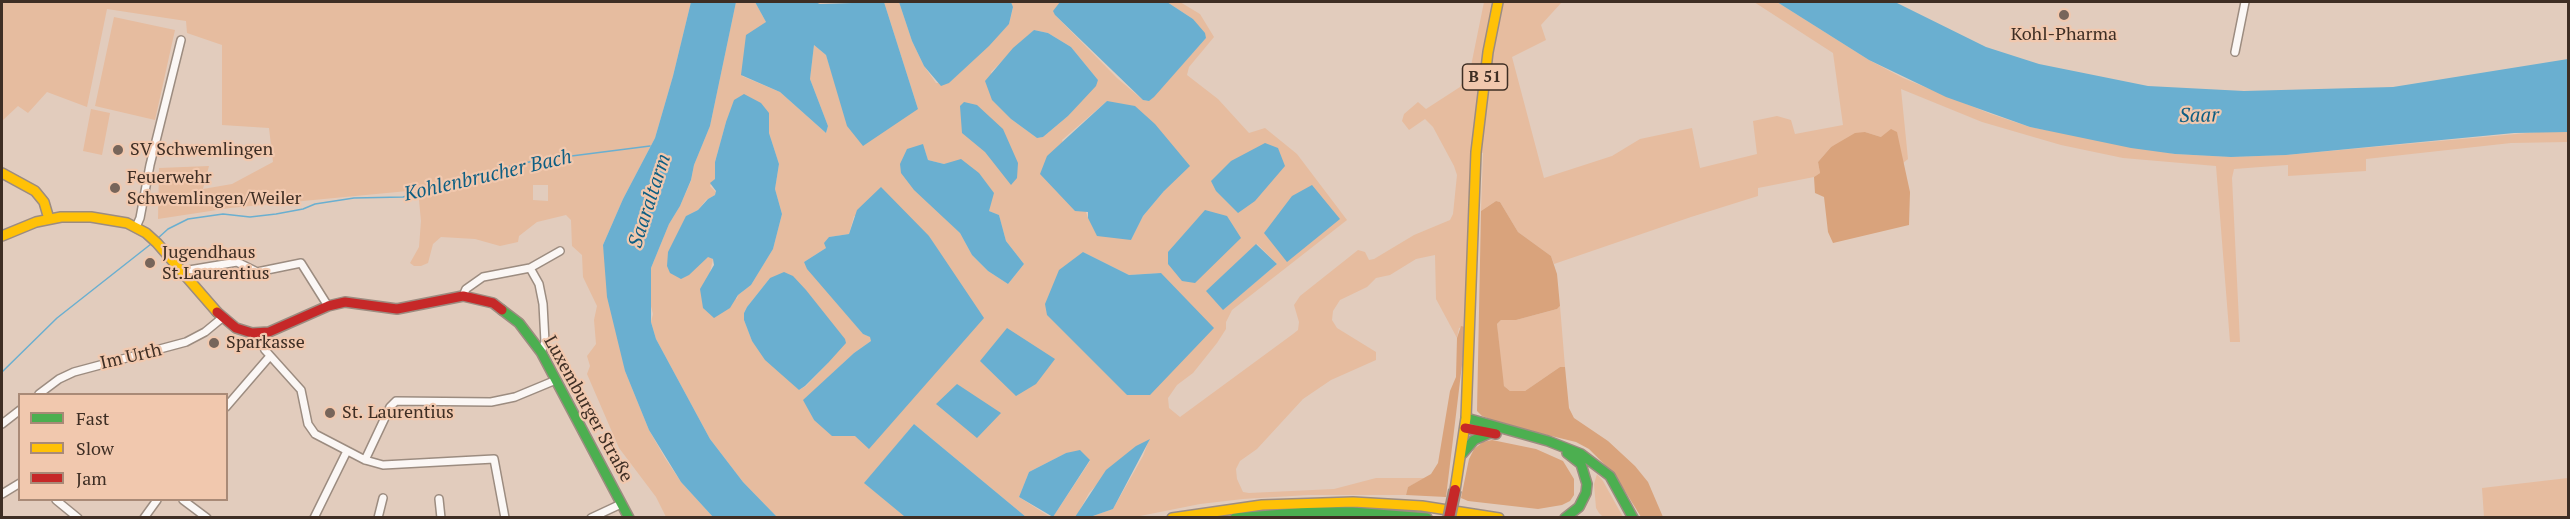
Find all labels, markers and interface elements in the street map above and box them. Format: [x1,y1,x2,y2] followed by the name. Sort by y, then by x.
[2057,8,2071,22] marker: Kohl-Pharma
[2011,24,2117,46] place label: Kohl-Pharma
[1462,64,1508,90] road number: B 51
[2179,104,2219,128] water label: Saar
[130,139,273,161] place label: SV Schwemlingen
[111,143,125,157] marker: SV Schwemlingen
[402,145,574,207] water label: Kohlenbrucher Bach
[624,151,676,251] water label: Saaraltarm
[127,167,302,210] place label: Feuerwehr Schwemlingen/Weiler
[108,181,122,195] marker: Feuerwehr Schwemlingen/Weiler
[162,242,270,284] place label: Jugendhaus St.Laurentius
[143,256,157,270] marker: Jugendhaus St.Laurentius
[226,332,305,354] place label: Sparkasse
[539,332,637,486] street label: Luxemburger Straße
[207,336,221,350] marker: Sparkasse
[98,339,164,375] street label: Im Urth
[18,393,228,501] legend
[342,402,454,424] place label: St. Laurentius
[76,406,109,430] text: Fast
[323,406,337,420] marker: St. Laurentius
[76,436,114,460] text: Slow
[76,466,107,490] text: Jam

